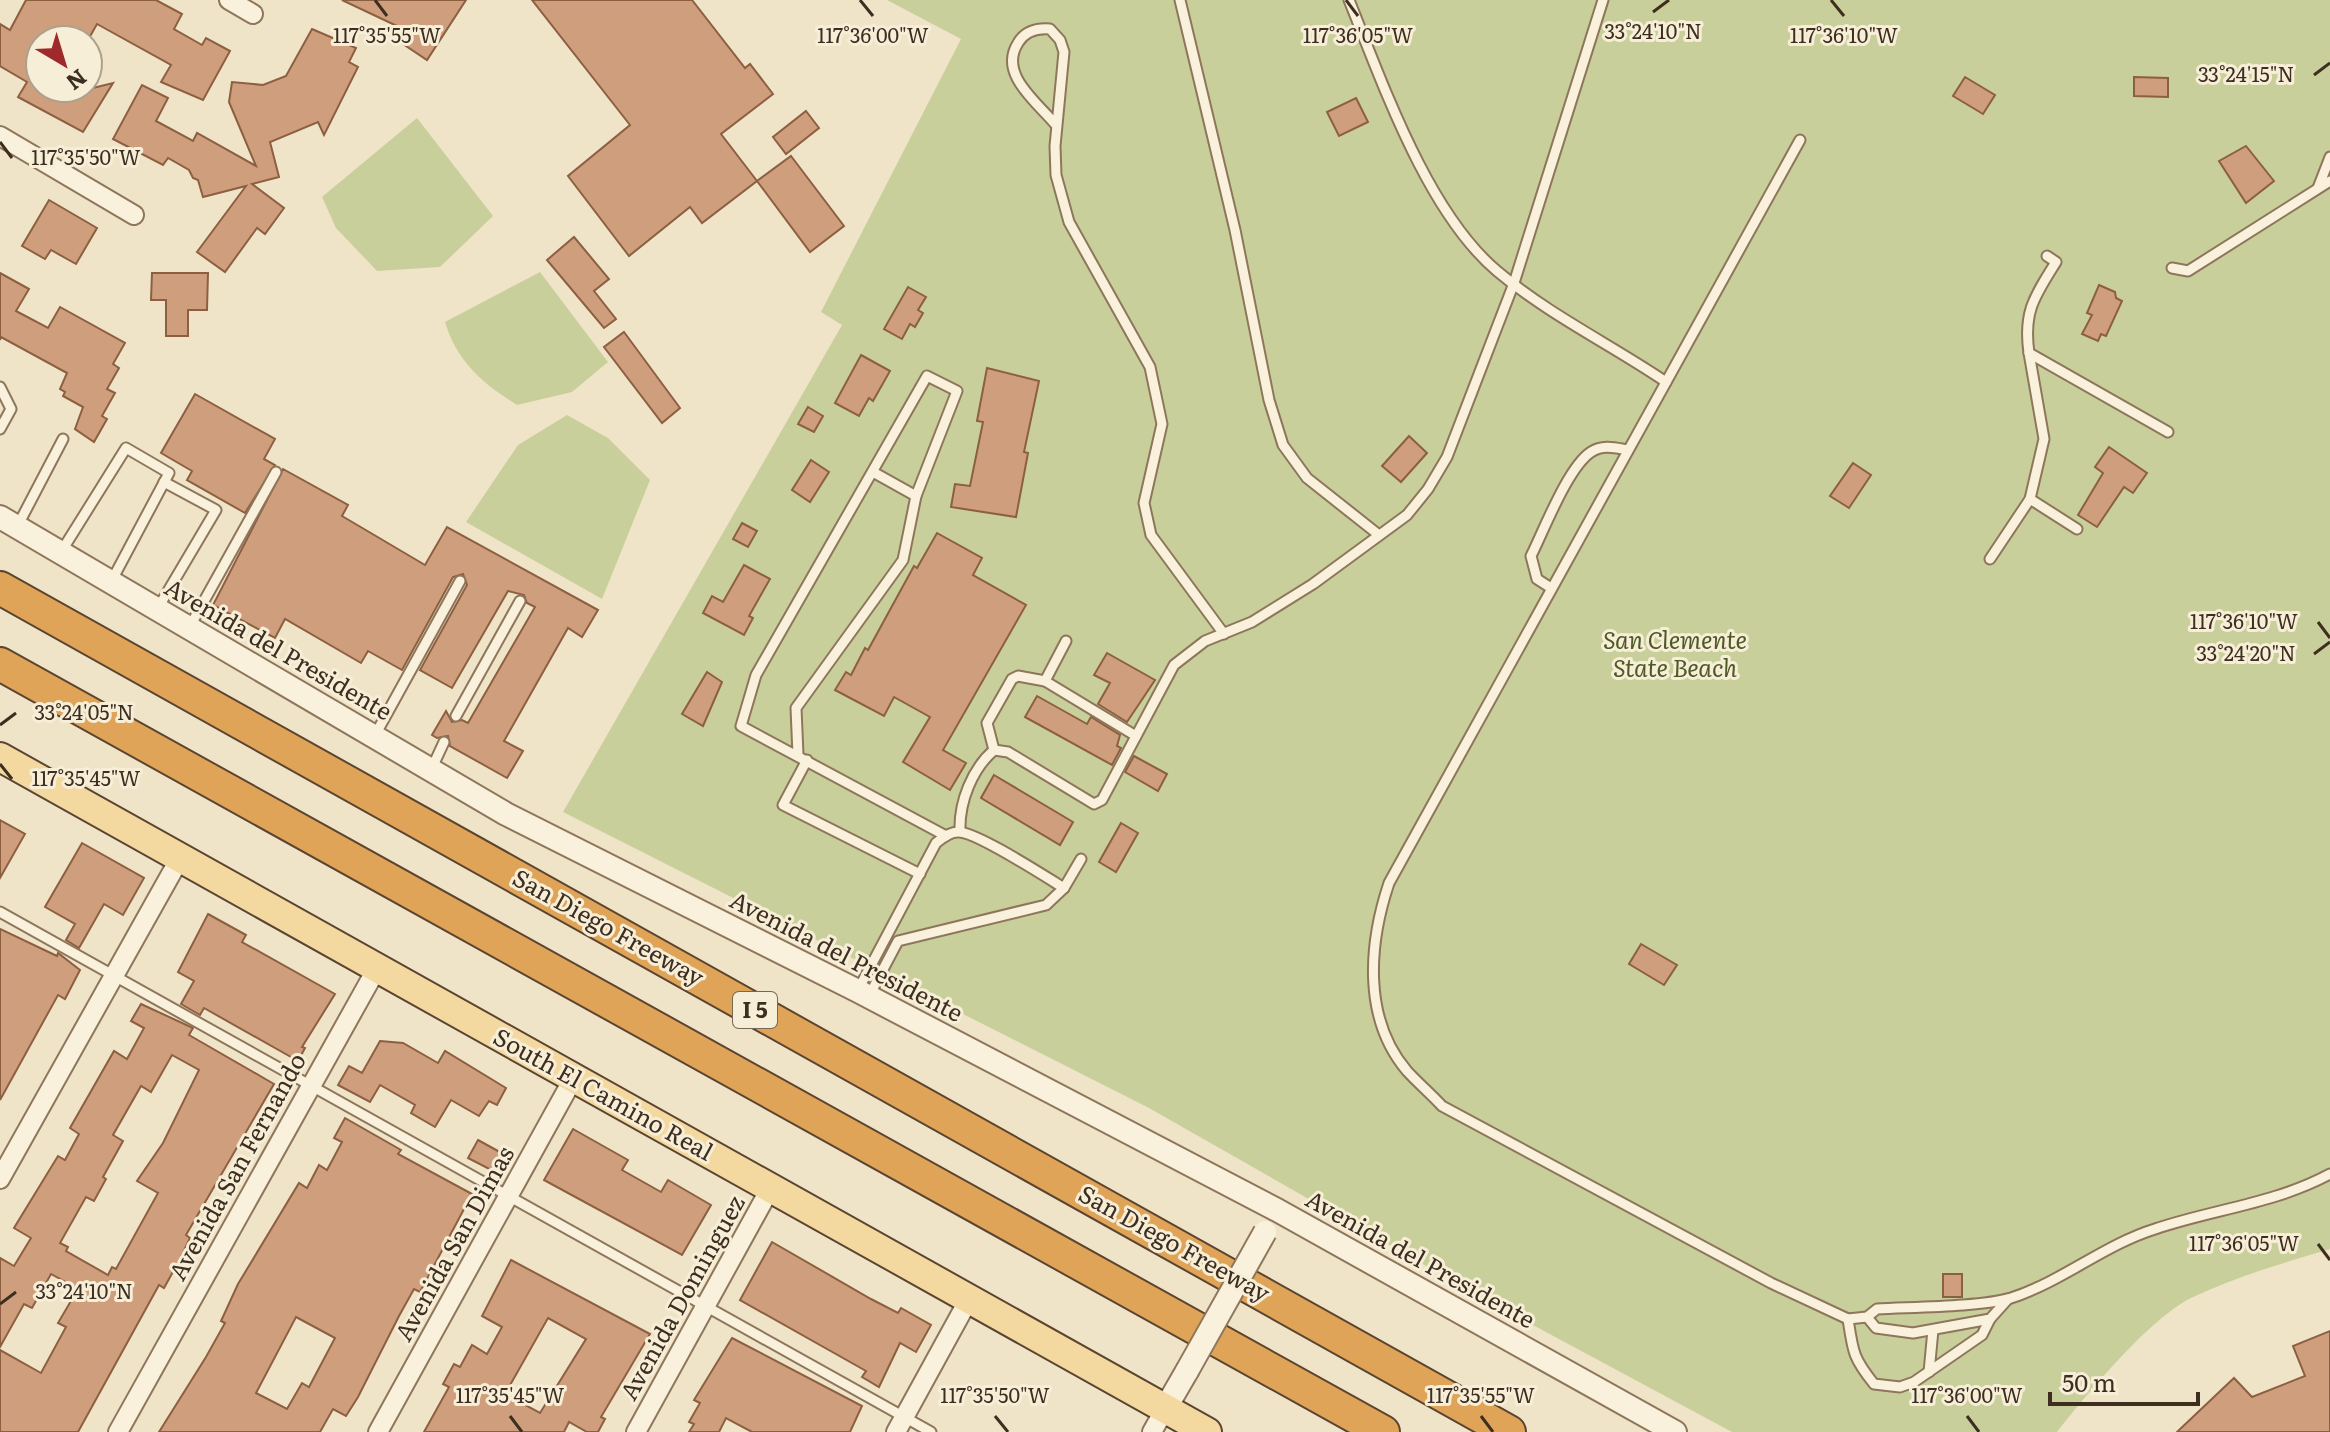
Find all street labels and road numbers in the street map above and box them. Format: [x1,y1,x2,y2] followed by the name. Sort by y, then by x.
[159,568,399,727] street label: Avenida del Presidente
[507,859,711,993] street label: San Diego Freeway
[725,881,970,1029] street label: Avenida del Presidente
[733,992,777,1028] road number: I 5
[488,1018,720,1168] street label: South El Camino Real
[159,1046,313,1286] street label: Avenida San Fernando
[385,1139,521,1347] street label: Avenida San Dimas
[1073,1175,1277,1309] street label: San Diego Freeway
[1300,1180,1542,1336] street label: Avenida del Presidente
[610,1188,752,1406] street label: Avenida Dominguez

